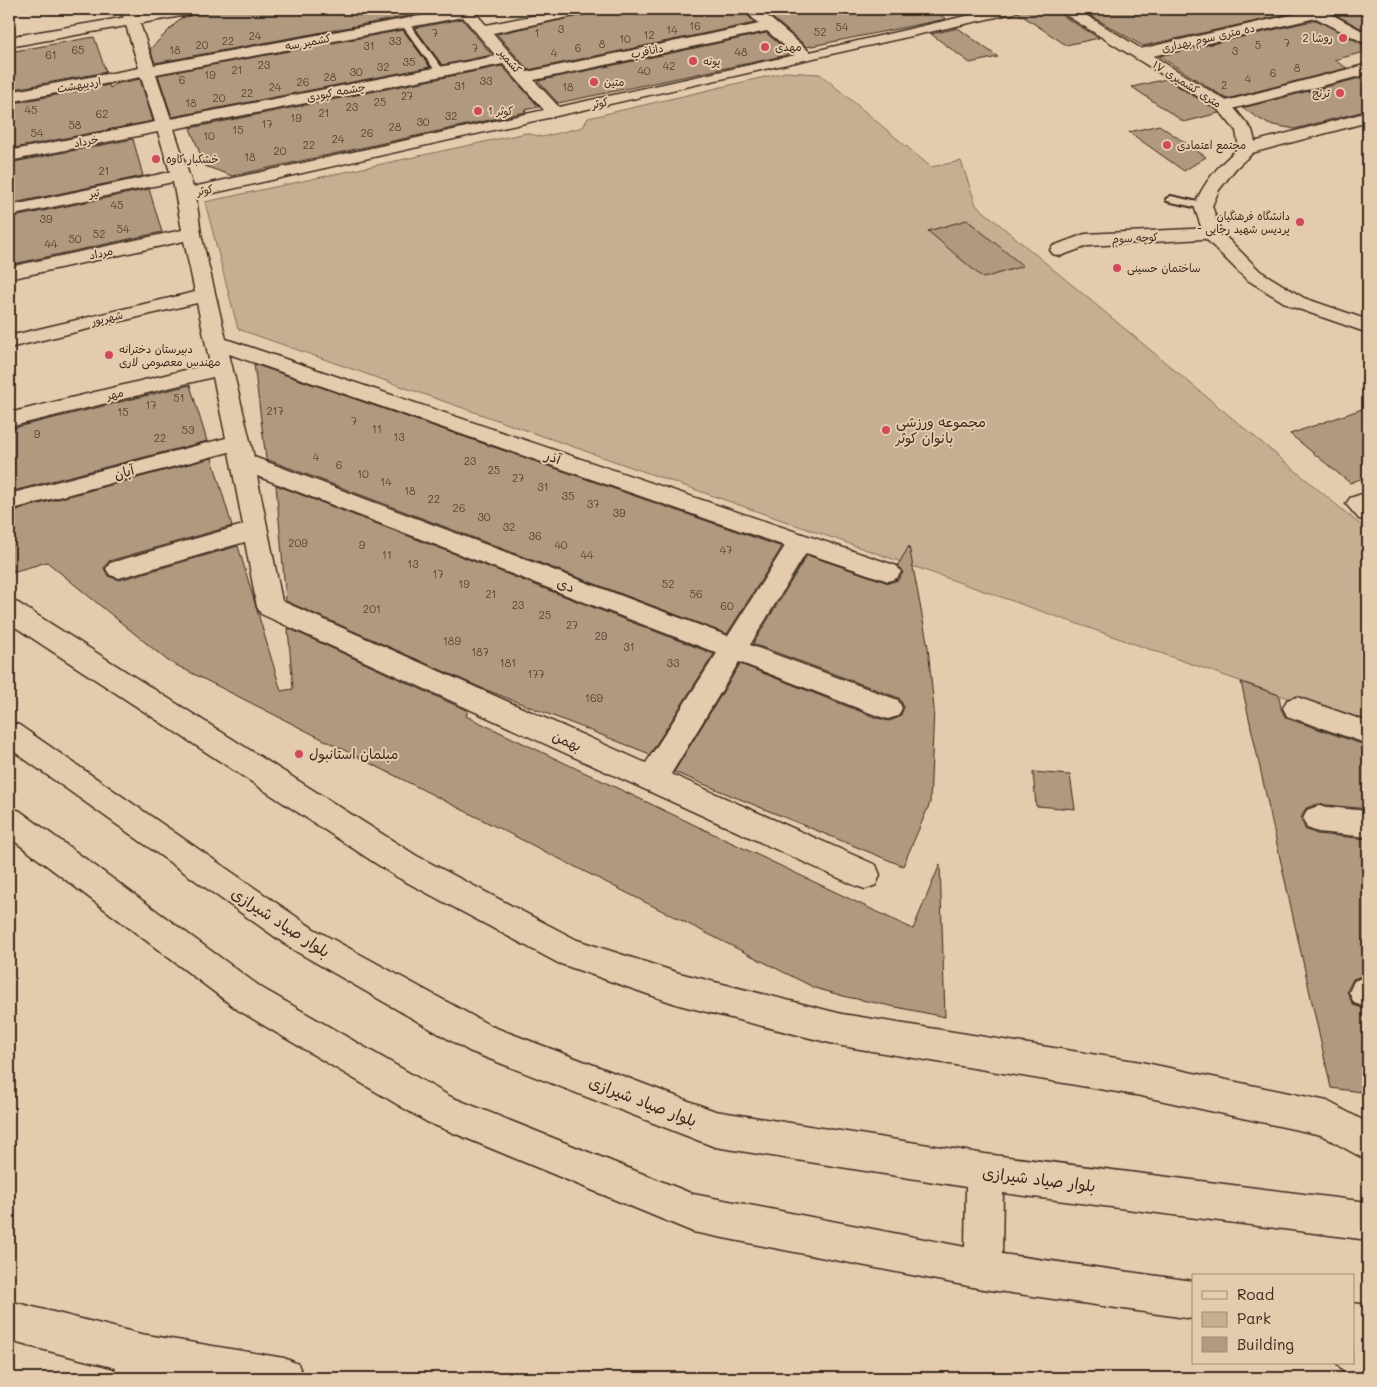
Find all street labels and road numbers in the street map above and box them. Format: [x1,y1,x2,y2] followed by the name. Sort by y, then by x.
[1160,19,1256,57] street label: ده متری سوم بهداری
[284,30,332,53] street label: کشمیر سه
[629,40,665,62] street label: دانافرب
[495,44,526,77] street label: کشمیر
[1150,56,1224,111] street label: ۱۷ متری کشمیری
[56,73,102,97] street label: اردیبهشت
[305,78,367,106] street label: چشمه کبودی
[589,93,610,113] street label: کوثر
[72,131,100,150] street label: خرداد
[194,180,215,200] street label: کوثر
[86,184,102,201] street label: تیر
[1111,229,1159,248] street label: کوچه سوم
[88,243,114,262] street label: مرداد
[89,307,124,330] street label: شهریور
[104,384,125,403] street label: مهر
[542,445,564,468] street label: آذر
[112,460,137,483] street label: آبان
[555,573,578,597] street label: دی
[550,726,585,755] street label: بهمن
[227,882,335,962] street label: بلوار صیاد شیرازی
[586,1070,700,1132] street label: بلوار صیاد شیرازی
[981,1161,1097,1197] street label: بلوار صیاد شیرازی

